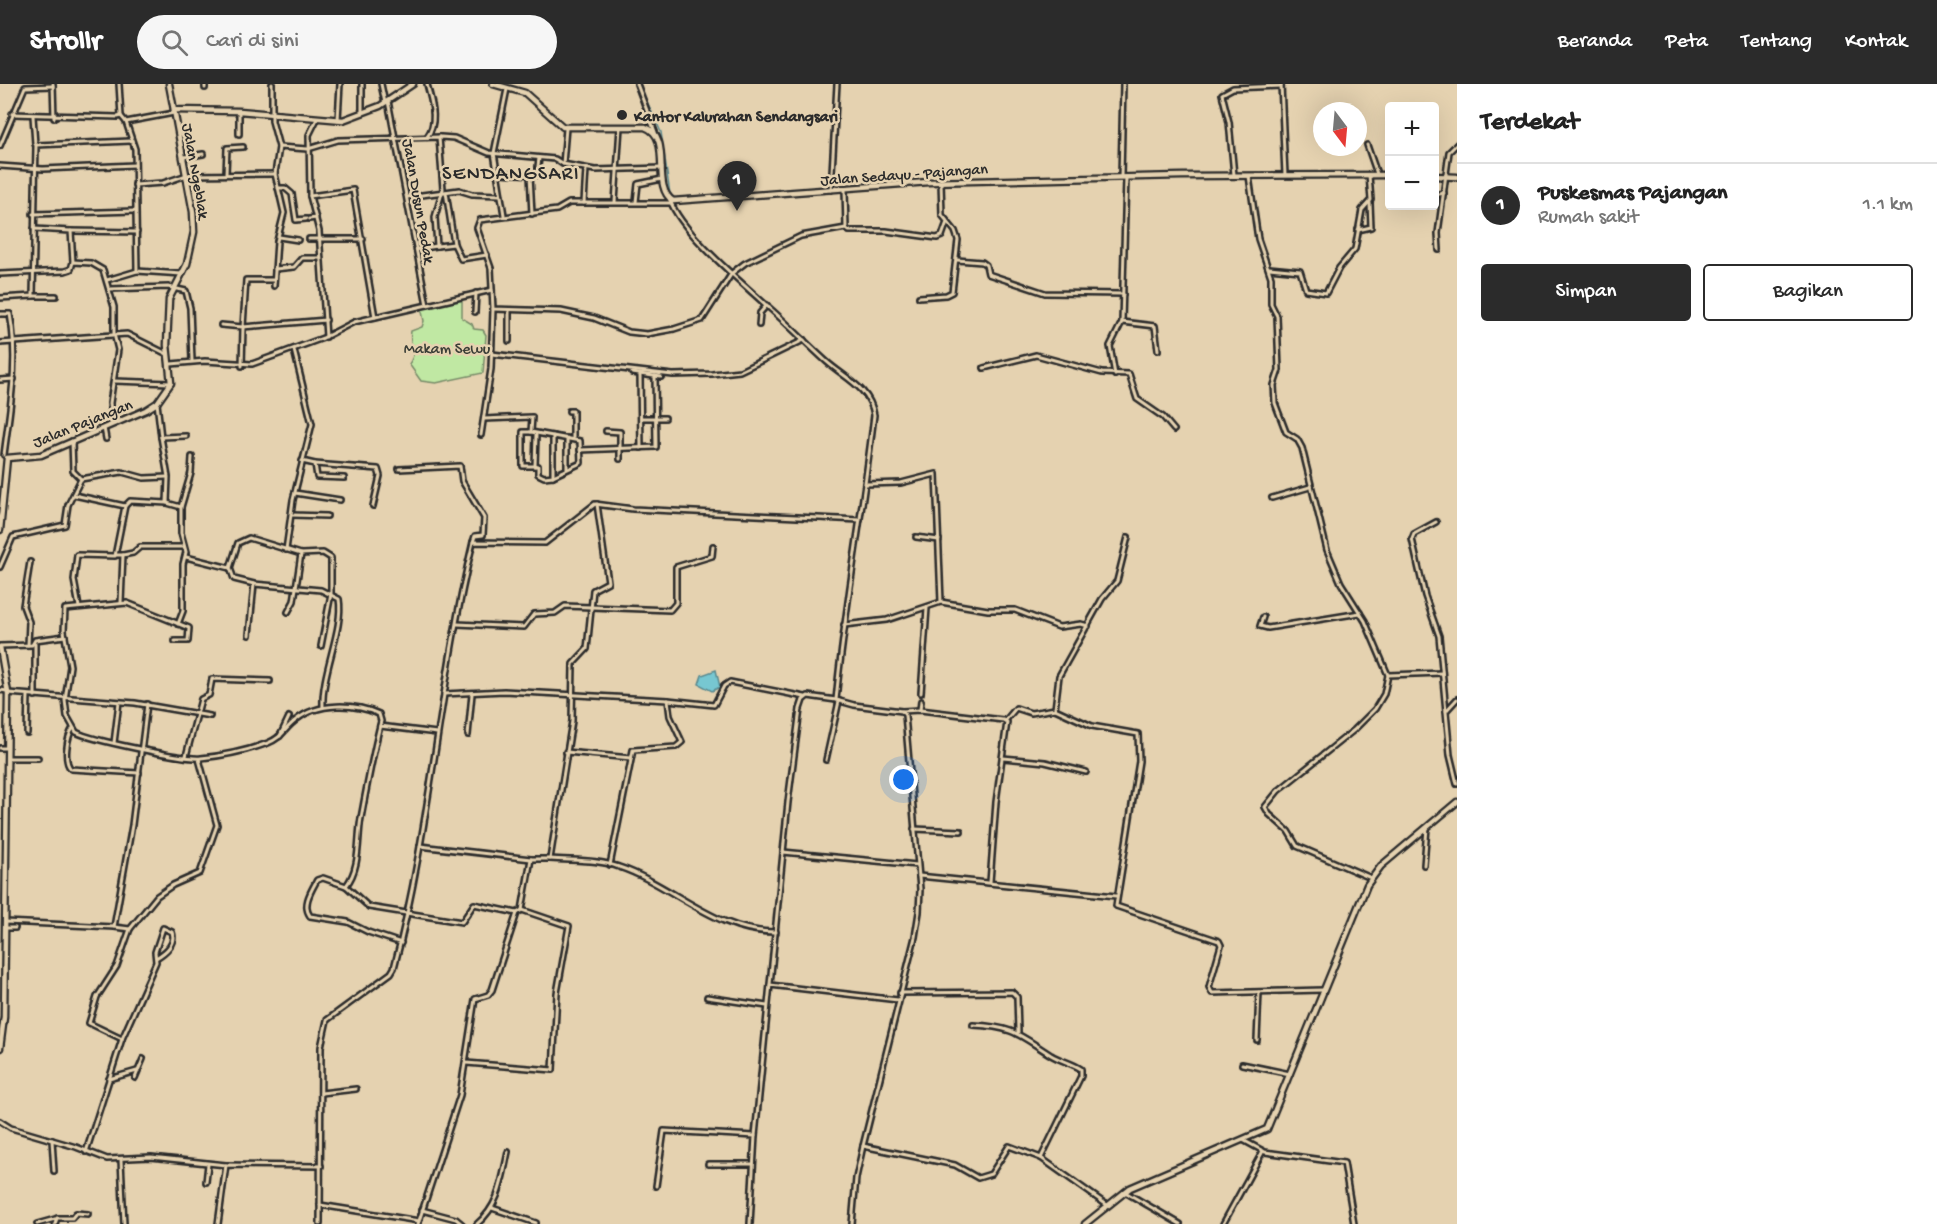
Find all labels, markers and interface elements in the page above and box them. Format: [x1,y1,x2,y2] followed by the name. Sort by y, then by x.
[137,15,557,69] search box
[30,26,101,59] text: Strollr
[158,26,191,59] icon: search
[206,29,299,55] text: Cari di sini
[1558,30,1632,55] text: Beranda
[1665,30,1708,55] text: Peta
[1741,30,1812,55] text: Tentang
[1845,30,1907,55] text: Kontak
[1313,102,1367,156] north arrow
[1385,102,1439,210] map controls
[1385,102,1439,156] button: +
[615,108,629,122] marker: Kantor Kalurahan Sendangsari
[1481,108,1579,139] text: Terdekat
[633,109,838,128] place label: Kantor Kalurahan Sendangsari
[176,122,212,223] street label: Jalan Ngeblak
[396,138,437,267] street label: Jalan Dusun Pedak
[1385,156,1439,210] button: −
[820,161,989,192] street label: Jalan Sedayu - Pajangan
[718,162,756,211] pin: 1
[442,164,580,187] district label: SENDANGSARI
[1538,181,1728,207] text: Puskesmas Pajangan
[1496,194,1505,217] text: 1
[1863,194,1913,217] text: 1.1 km
[1538,207,1639,230] text: Rumah sakit
[1481,264,1691,321] button: Simpan
[1703,264,1913,321] button: Bagikan
[404,341,491,360] park label: Makam Sewu
[31,397,136,454] street label: Jalan Pajangan
[889,765,918,794] your location

